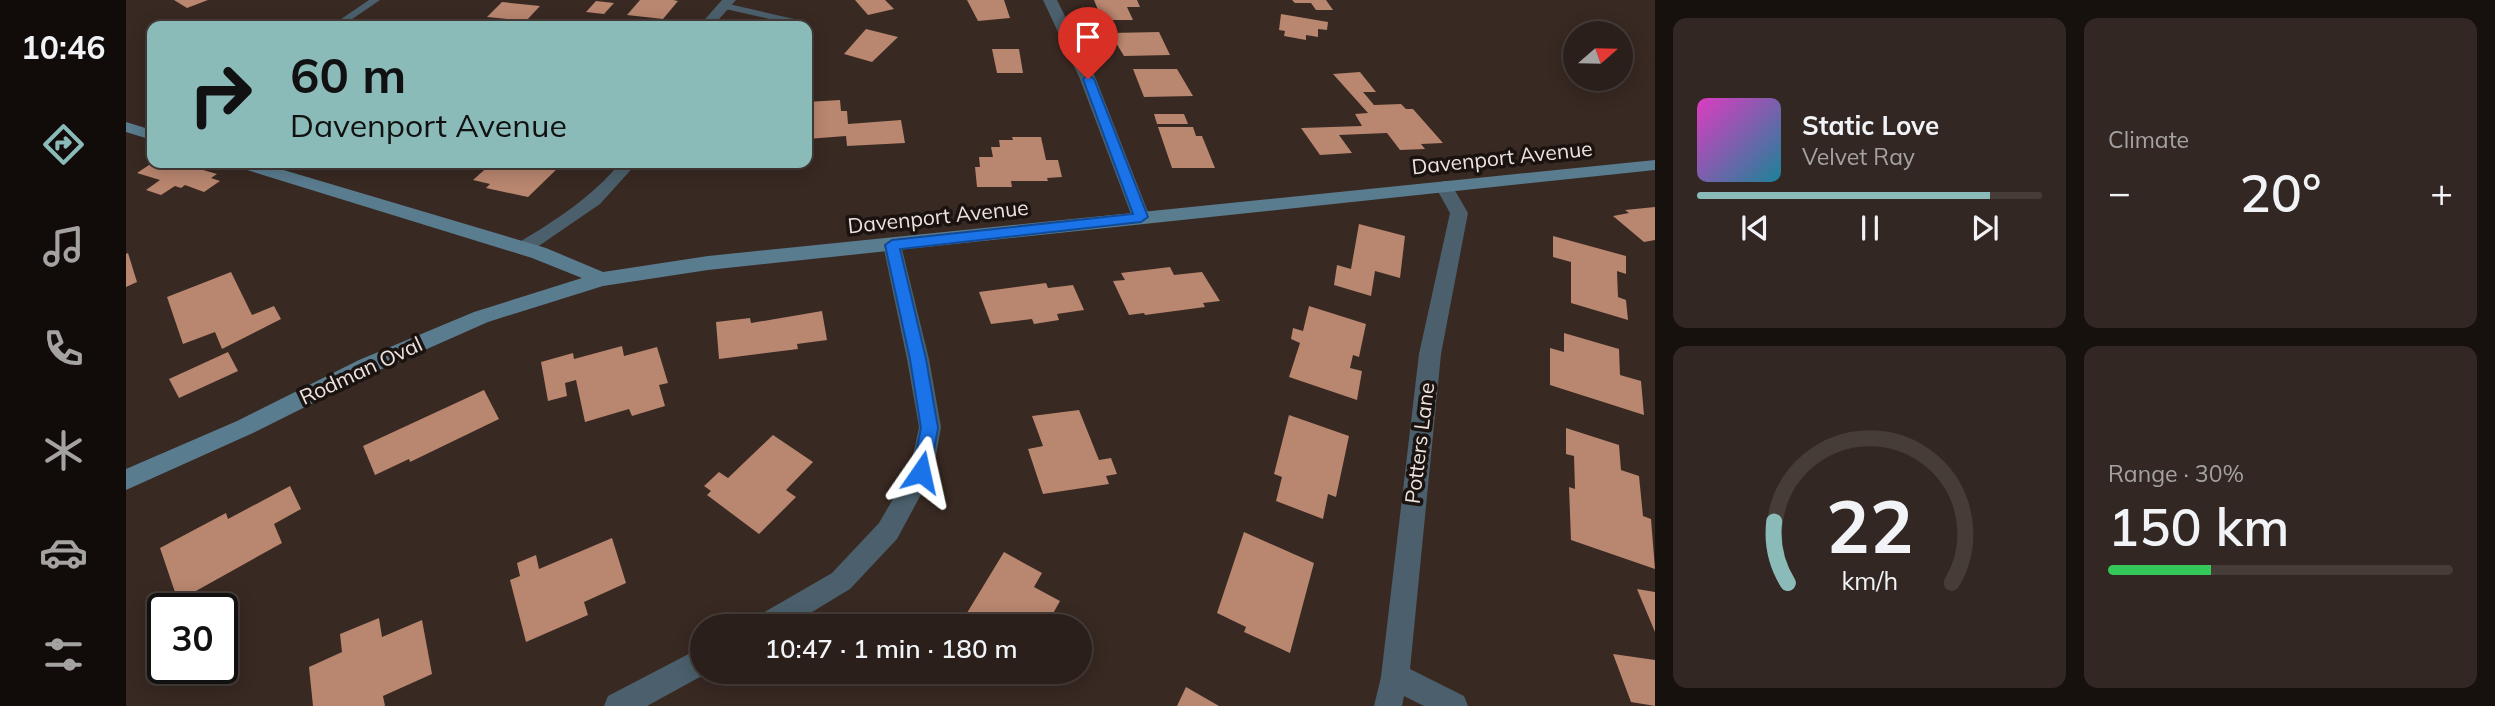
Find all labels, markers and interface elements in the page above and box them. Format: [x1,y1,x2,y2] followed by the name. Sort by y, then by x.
[1058,7,1118,79] pin
[1069,18,1107,56] icon: arrive
[1563,21,1633,91] north arrow
[1563,21,1633,91] map controls
[21,27,105,67] text: 10:46
[290,44,406,105] text: 60 m
[175,49,266,140] icon: right
[290,105,567,145] text: Davenport Avenue
[1802,109,1939,142] text: Static Love
[39,120,88,169] icon: directions
[2108,125,2189,154] text: Climate
[1410,135,1594,179] street label: Davenport Avenue
[1802,142,1915,171] text: Velvet Ray
[2240,160,2321,225] text: 20°
[2108,168,2131,216] text: −
[2430,168,2453,216] text: +
[846,194,1030,238] street label: Davenport Avenue
[1736,209,1774,247] icon: previous
[1851,209,1889,247] icon: pause
[1966,209,2004,247] icon: next
[39,222,88,271] icon: music
[39,324,88,373] icon: phone
[295,330,426,410] street label: Rodman Oval
[1399,381,1439,505] street label: Potters Lane
[39,426,88,475] icon: climate
[884,435,958,509] position arrow
[2108,459,2244,488] text: Range · 30%
[1826,480,1913,571] text: 22
[2108,494,2289,559] text: 150 km
[39,528,88,577] icon: car
[1841,565,1898,596] text: km/h
[147,593,238,684] speed limit sign: 30
[39,630,88,679] icon: filters
[764,632,1018,665] text: 10:47 · 1 min · 180 m

